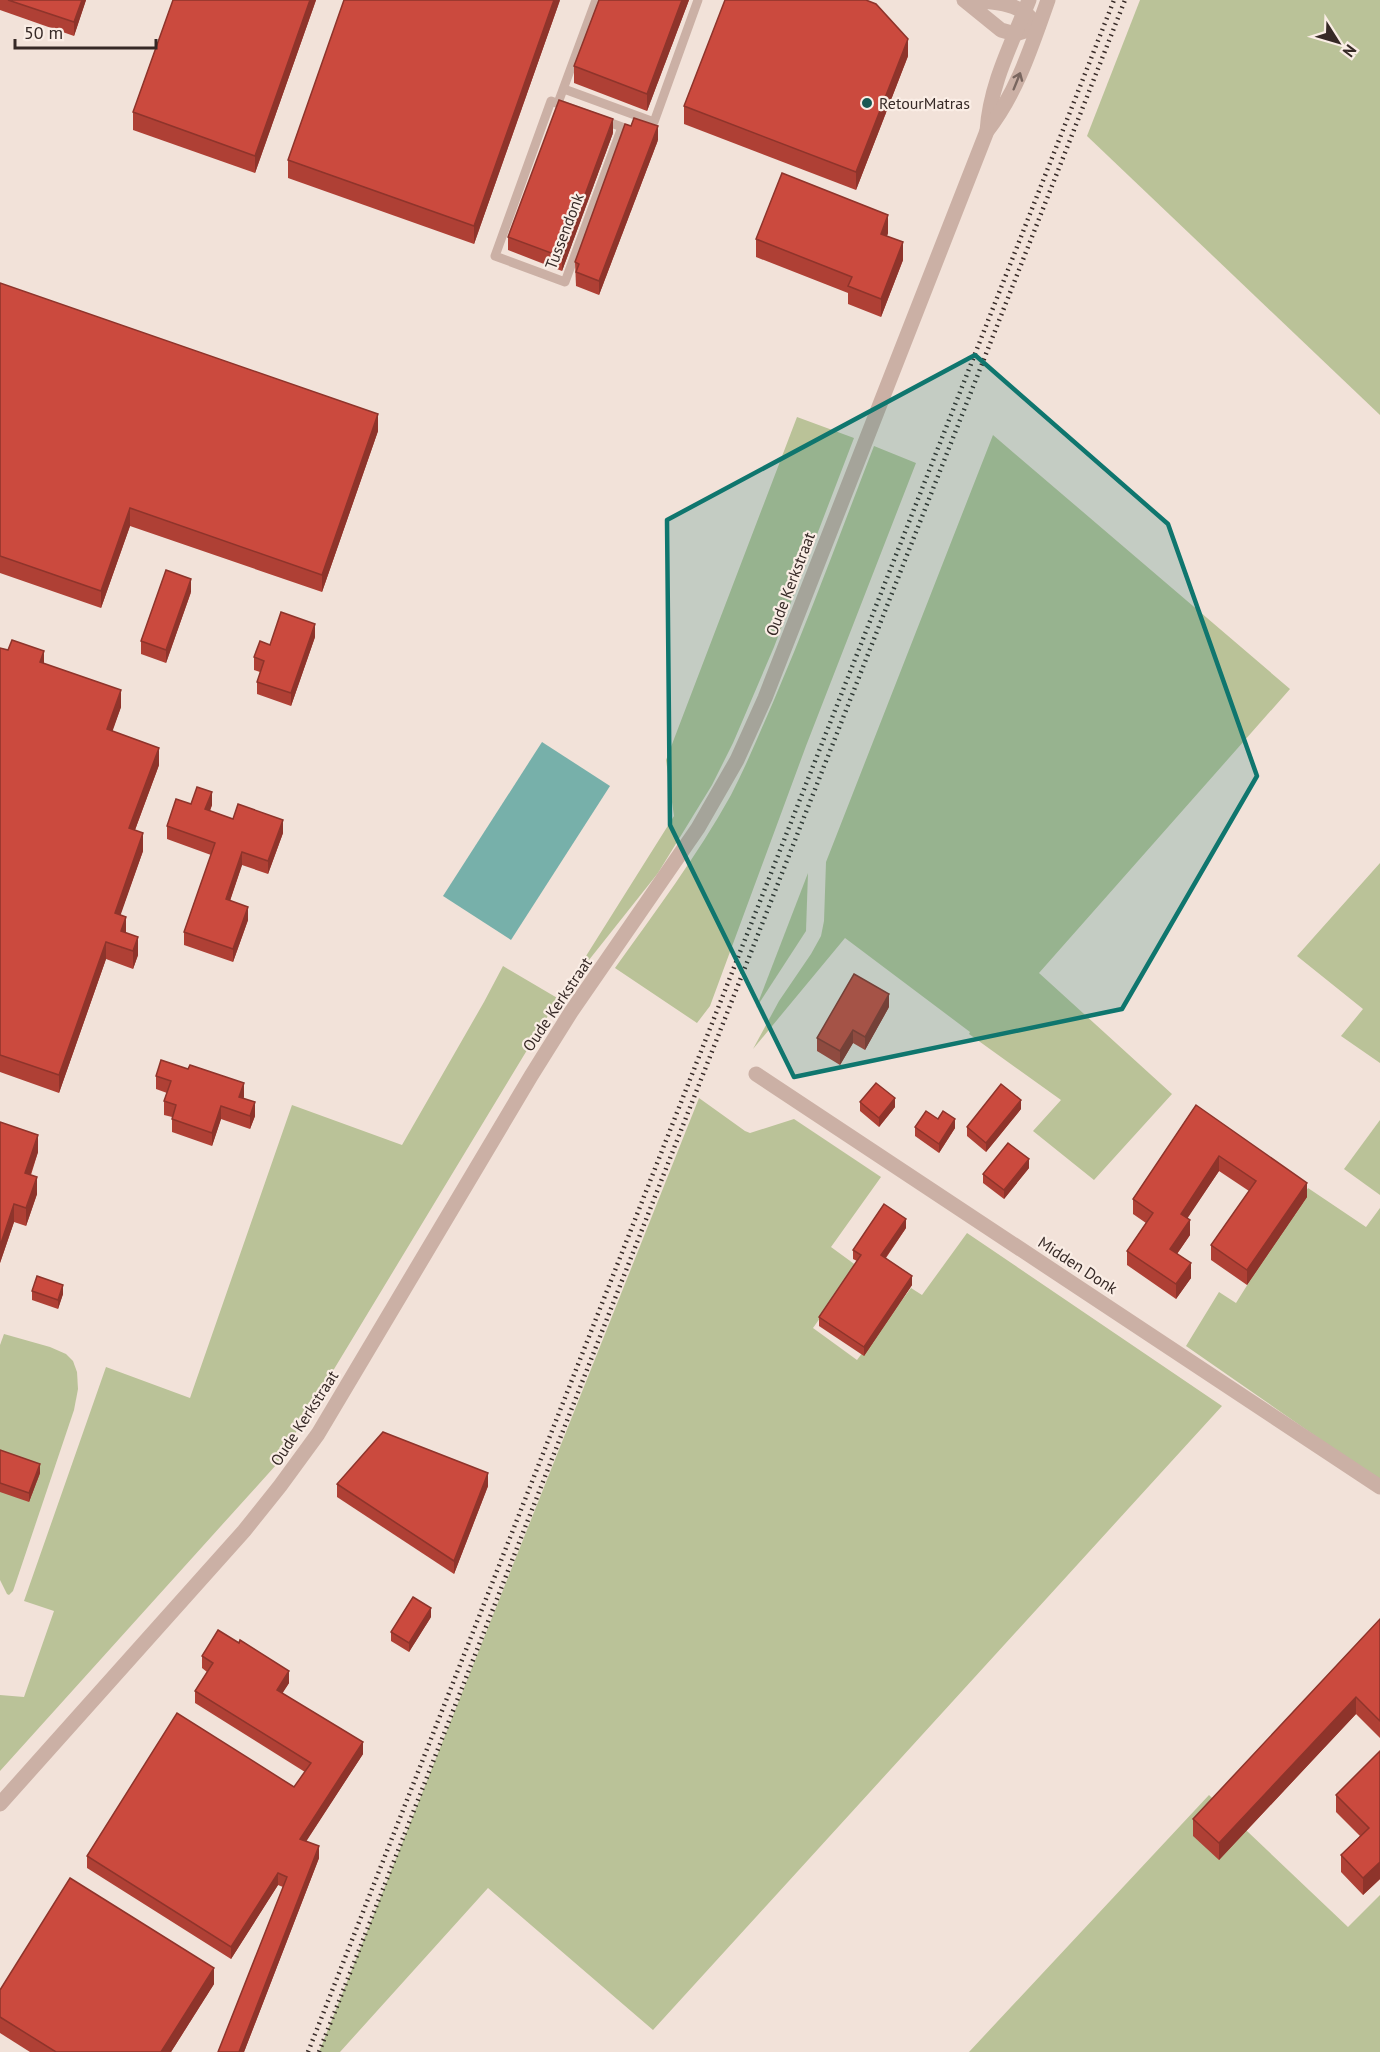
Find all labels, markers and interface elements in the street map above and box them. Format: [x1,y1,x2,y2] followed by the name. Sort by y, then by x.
[15,12,156,50] scale bar
[1308,12,1368,72] north arrow
[24,21,63,44] text: 50 m
[1339,41,1361,61] text: N
[1012,72,1023,91] one-way arrow
[879,93,970,113] place label: RetourMatras
[860,96,874,110] marker: RetourMatras
[540,190,588,272] street label: Tussendonk
[761,529,819,639] street label: Oude Kerkstraat
[518,952,596,1055] street label: Oude Kerkstraat
[1034,1232,1122,1298] street label: Midden Donk
[266,1366,343,1469] street label: Oude Kerkstraat

